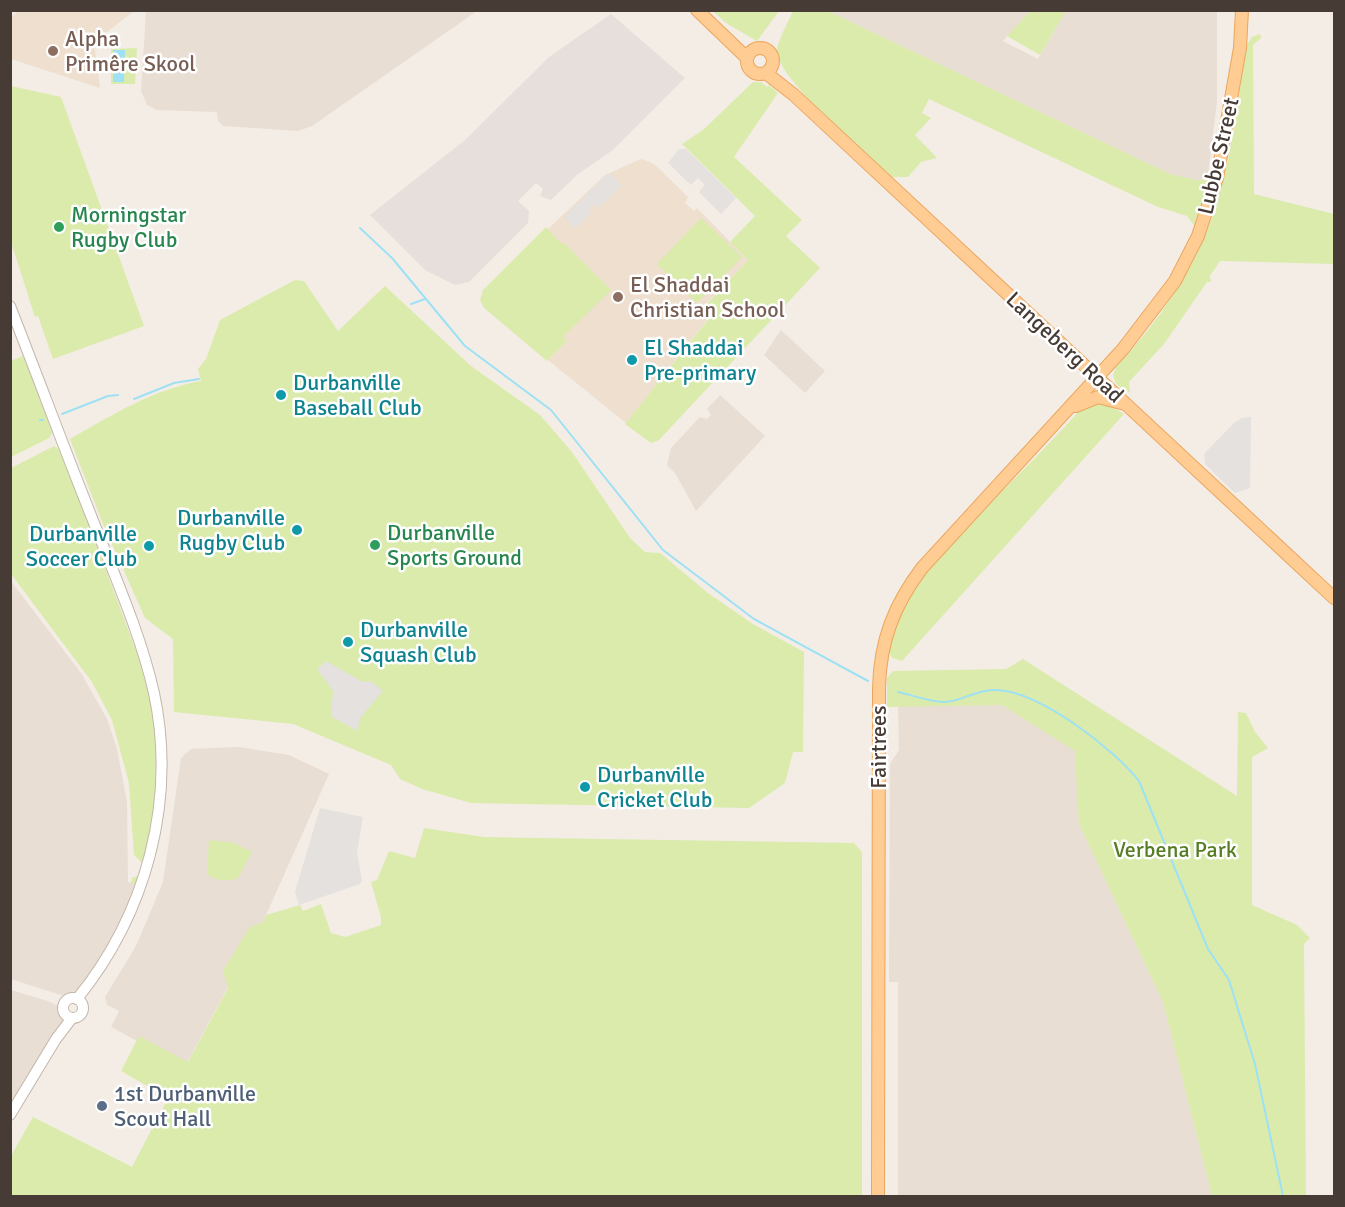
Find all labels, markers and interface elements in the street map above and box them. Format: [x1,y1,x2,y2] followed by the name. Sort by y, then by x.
[65,25,196,77] place label: Alpha Primêre Skool
[46,44,60,58] marker: Alpha Primêre Skool
[1191,95,1245,217] street label: Lubbe Street
[71,201,186,253] place label: Morningstar Rugby Club
[52,220,66,234] marker: Morningstar Rugby Club
[630,271,785,323] place label: El Shaddai Christian School
[1001,286,1129,408] street label: Langeberg Road
[611,290,625,304] marker: El Shaddai Christian School
[644,334,757,386] place label: El Shaddai Pre-primary
[625,353,639,367] marker: El Shaddai Pre-primary
[293,369,422,421] place label: Durbanville Baseball Club
[274,388,288,402] marker: Durbanville Baseball Club
[177,504,285,556] place label: Durbanville Rugby Club
[387,519,522,571] place label: Durbanville Sports Ground
[26,520,137,572] place label: Durbanville Soccer Club
[290,523,304,537] marker: Durbanville Rugby Club
[368,538,382,552] marker: Durbanville Sports Ground
[142,539,156,553] marker: Durbanville Soccer Club
[360,616,477,668] place label: Durbanville Squash Club
[341,635,355,649] marker: Durbanville Squash Club
[865,705,892,789] street label: Fairtrees
[597,761,712,813] place label: Durbanville Cricket Club
[578,780,592,794] marker: Durbanville Cricket Club
[1113,836,1237,863] park label: Verbena Park
[114,1080,256,1132] place label: 1st Durbanville Scout Hall
[95,1099,109,1113] marker: 1st Durbanville Scout Hall

